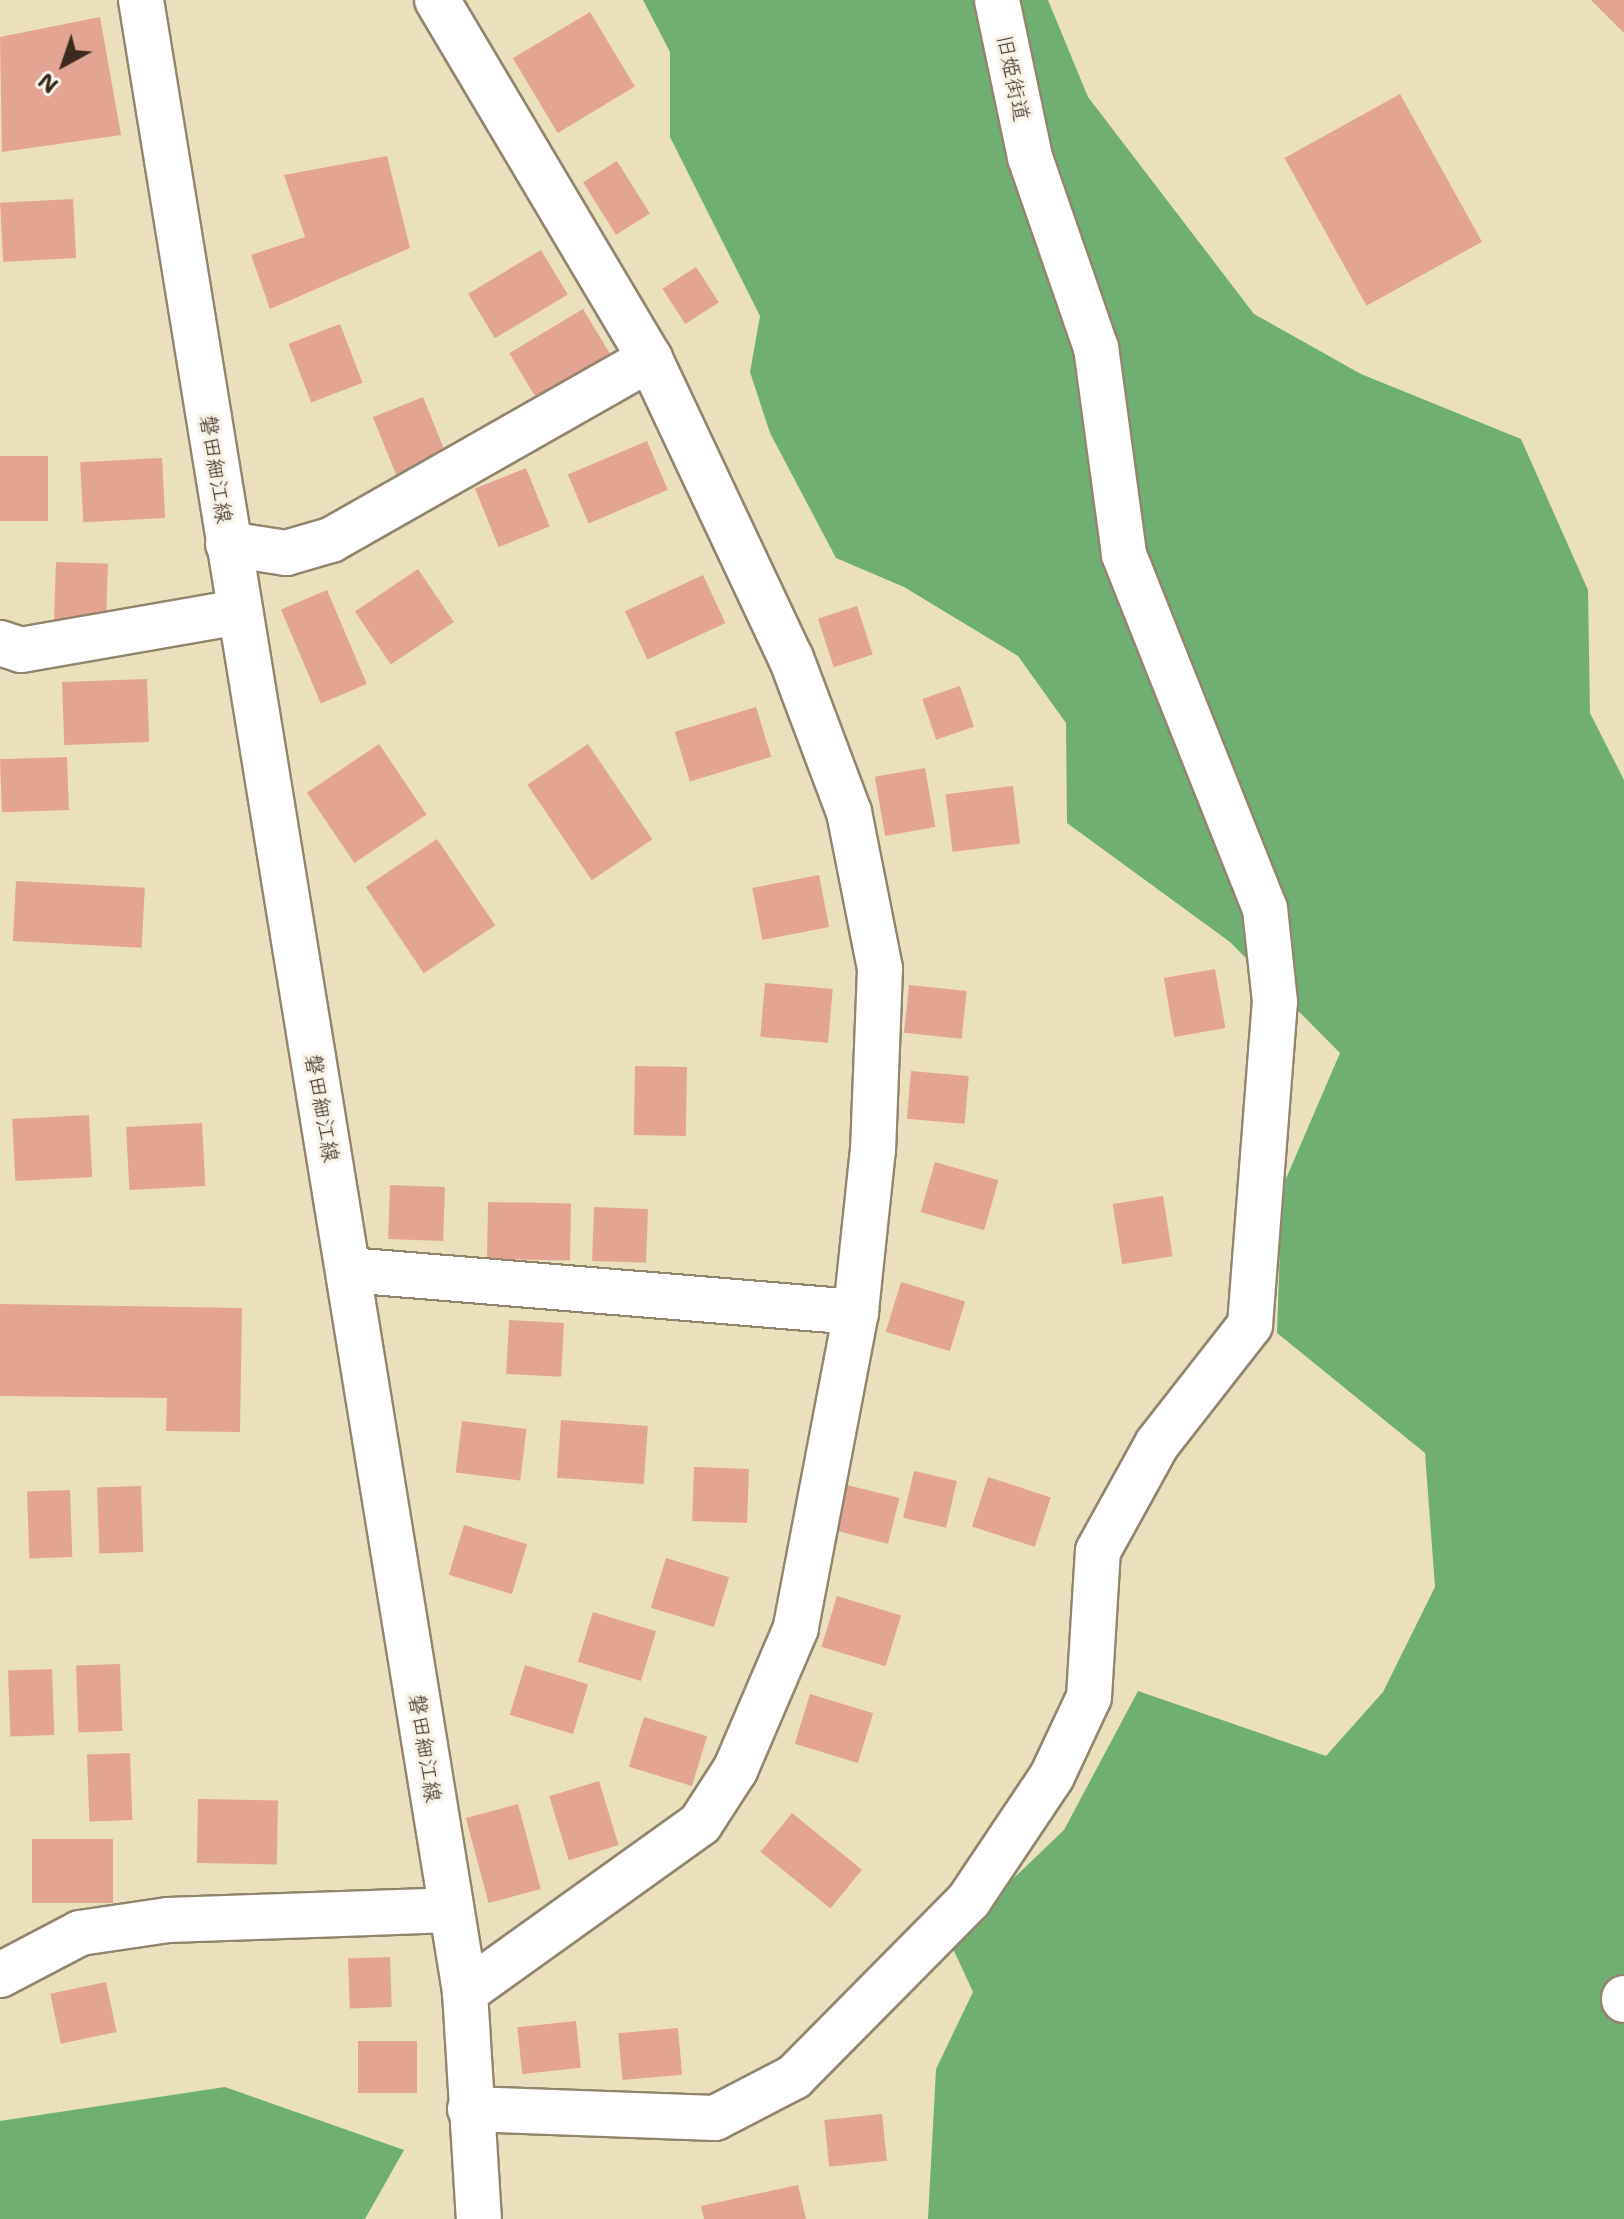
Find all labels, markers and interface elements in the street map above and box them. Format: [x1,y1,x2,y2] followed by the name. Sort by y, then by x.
[24,24,104,104] north arrow
[991,32,1035,124] street label: 旧姫街道
[32,66,64,99] text: N
[194,413,238,525] street label: 磐田細江線
[299,1052,345,1164] street label: 磐田細江線
[403,1692,447,1804] street label: 磐田細江線

